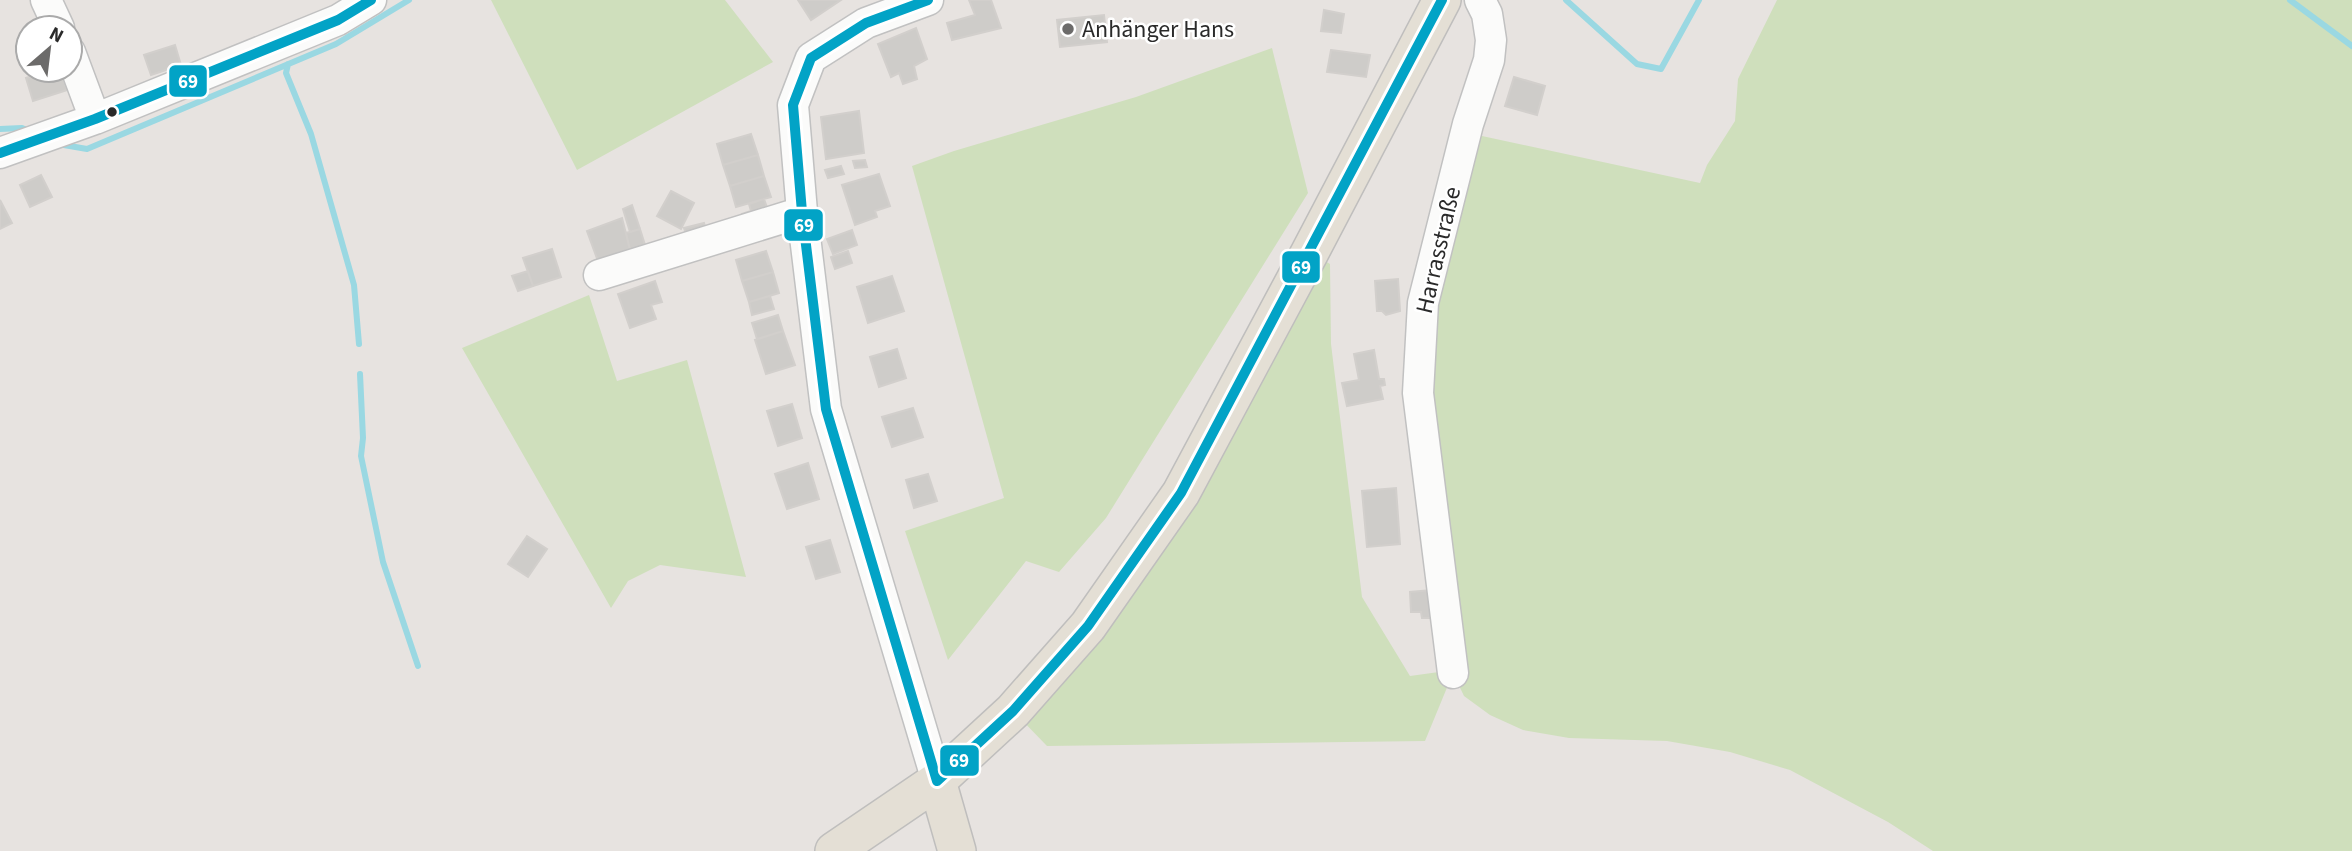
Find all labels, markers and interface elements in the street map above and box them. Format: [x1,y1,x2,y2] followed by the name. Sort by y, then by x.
[1082,12,1234,47] place label: Anhänger Hans
[14,14,84,84] north arrow
[44,20,68,50] text: N
[1060,21,1076,37] marker: Anhänger Hans
[168,64,208,98] line badge: 69
[178,69,198,96] text: 69
[105,105,119,119] unlabelled marker
[1407,183,1470,317] street label: Harrasstraße
[783,208,824,242] line badge: 69
[794,213,814,240] text: 69
[1281,250,1321,284] line badge: 69
[1291,255,1311,282] text: 69
[939,744,980,777] line badge: 69
[949,748,969,775] text: 69

